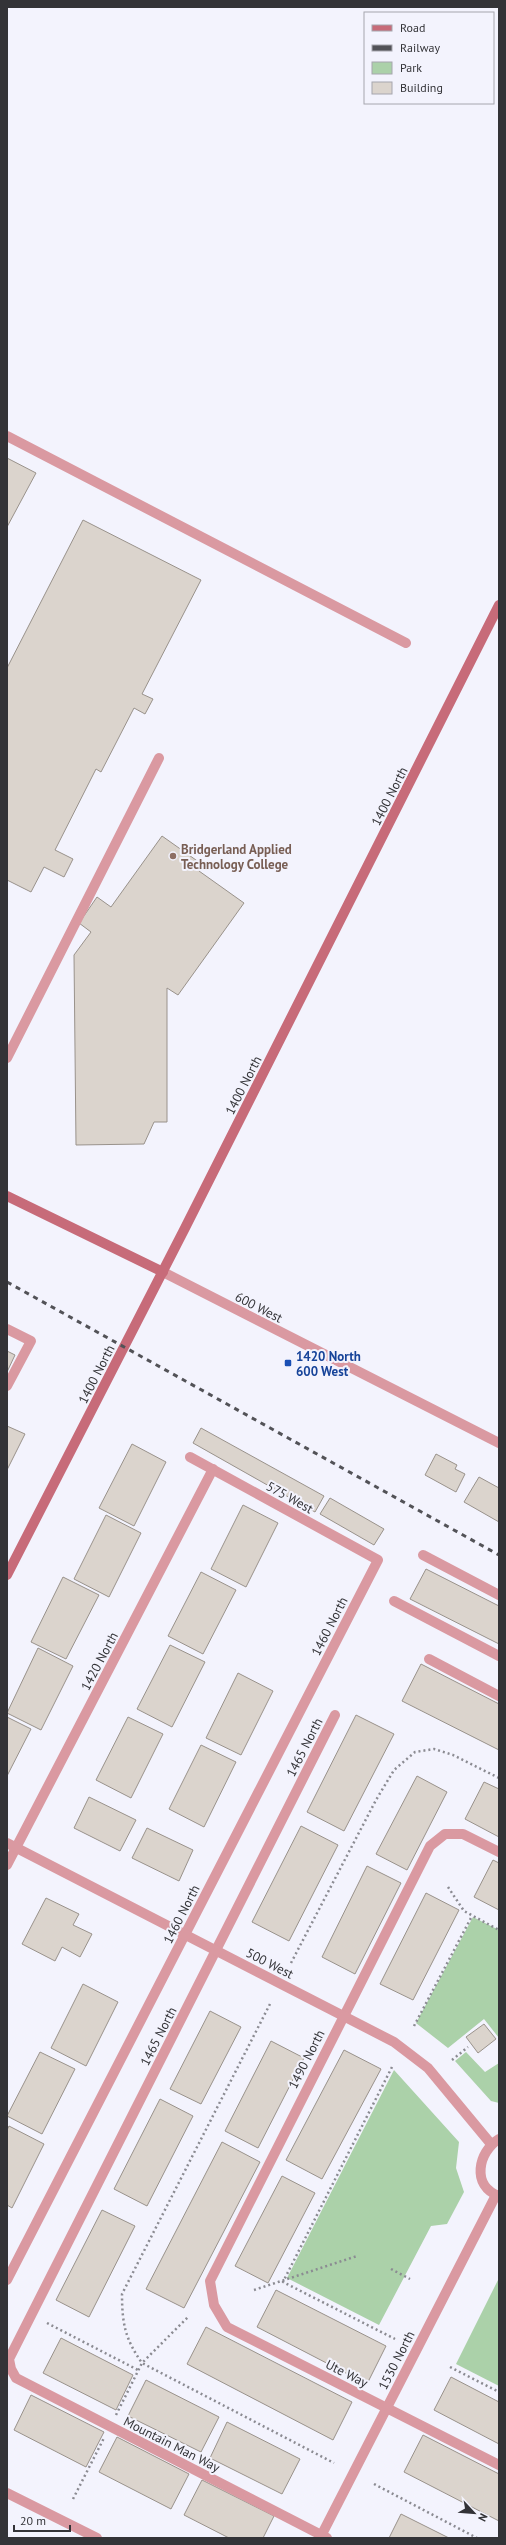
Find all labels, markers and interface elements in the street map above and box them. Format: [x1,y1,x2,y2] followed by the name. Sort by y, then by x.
[364,12,494,104] legend
[400,20,425,35] text: Road
[400,40,440,55] text: Railway
[400,60,422,75] text: Park
[400,80,443,95] text: Building
[367,764,412,829] street label: 1400 North
[181,841,292,873] place label: Bridgerland Applied Technology College
[168,851,178,861] marker: Bridgerland Applied Technology College
[221,1053,266,1118] street label: 1400 North
[232,1288,286,1327] street label: 600 West
[74,1342,119,1407] street label: 1400 North
[296,1348,361,1380] place label: 1420 North 600 West
[283,1358,293,1368] marker: 1420 North 600 West
[263,1478,317,1518] street label: 575 West
[307,1594,352,1659] street label: 1460 North
[77,1629,122,1693] street label: 1420 North
[282,1715,327,1780] street label: 1465 North
[159,1882,204,1947] street label: 1460 North
[243,1944,297,1983] street label: 500 West
[136,2004,181,2069] street label: 1465 North
[284,2027,329,2092] street label: 1490 North
[374,2328,419,2393] street label: 1530 North
[323,2356,371,2391] street label: Ute Way
[121,2413,223,2476] street label: Mountain Man Way
[454,2493,494,2533] north arrow
[14,2507,70,2533] scale bar
[475,2511,491,2524] text: N
[20,2513,46,2528] text: 20 m

